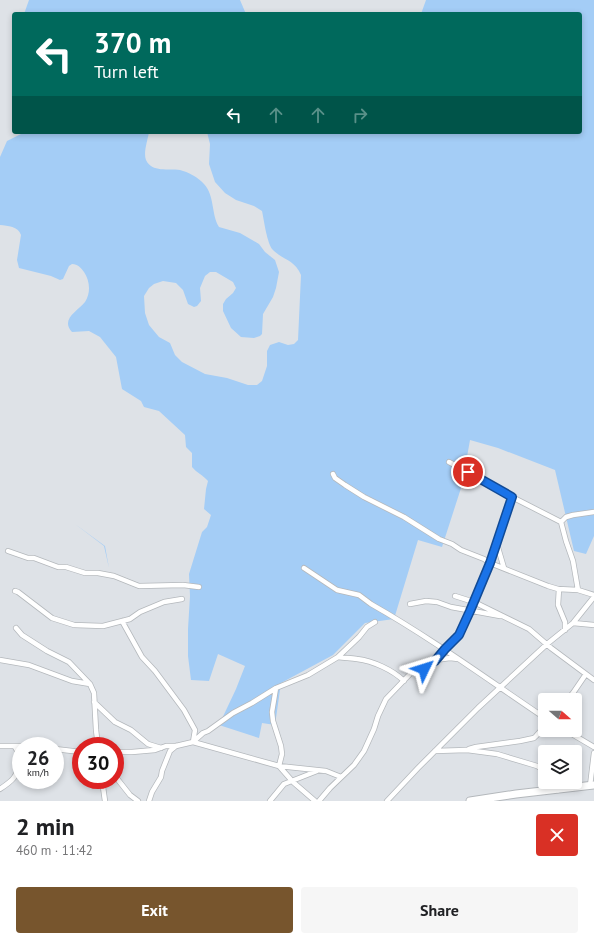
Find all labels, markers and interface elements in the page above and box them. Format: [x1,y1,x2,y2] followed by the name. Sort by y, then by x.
[94,24,171,61] text: 370 m
[28,28,80,80] icon: left
[94,60,159,83] text: Turn left
[223,104,245,126] icon: left
[265,104,287,126] icon: ahead
[307,104,329,126] icon: ahead
[349,104,371,126] icon: right
[451,455,485,489] pin
[457,461,479,483] icon: arrive
[403,648,445,690] position arrow
[538,693,582,737] north arrow
[538,693,582,789] map controls
[72,737,124,789] speed limit sign: 30
[27,745,49,771] text: 26
[538,745,582,789] button: layers
[27,766,49,779] text: km/h
[16,811,75,842] text: 2 min
[536,814,578,856] button: close
[16,842,93,859] text: 460 m · 11:42
[16,887,293,933] button: Exit
[301,887,578,933] button: Share

